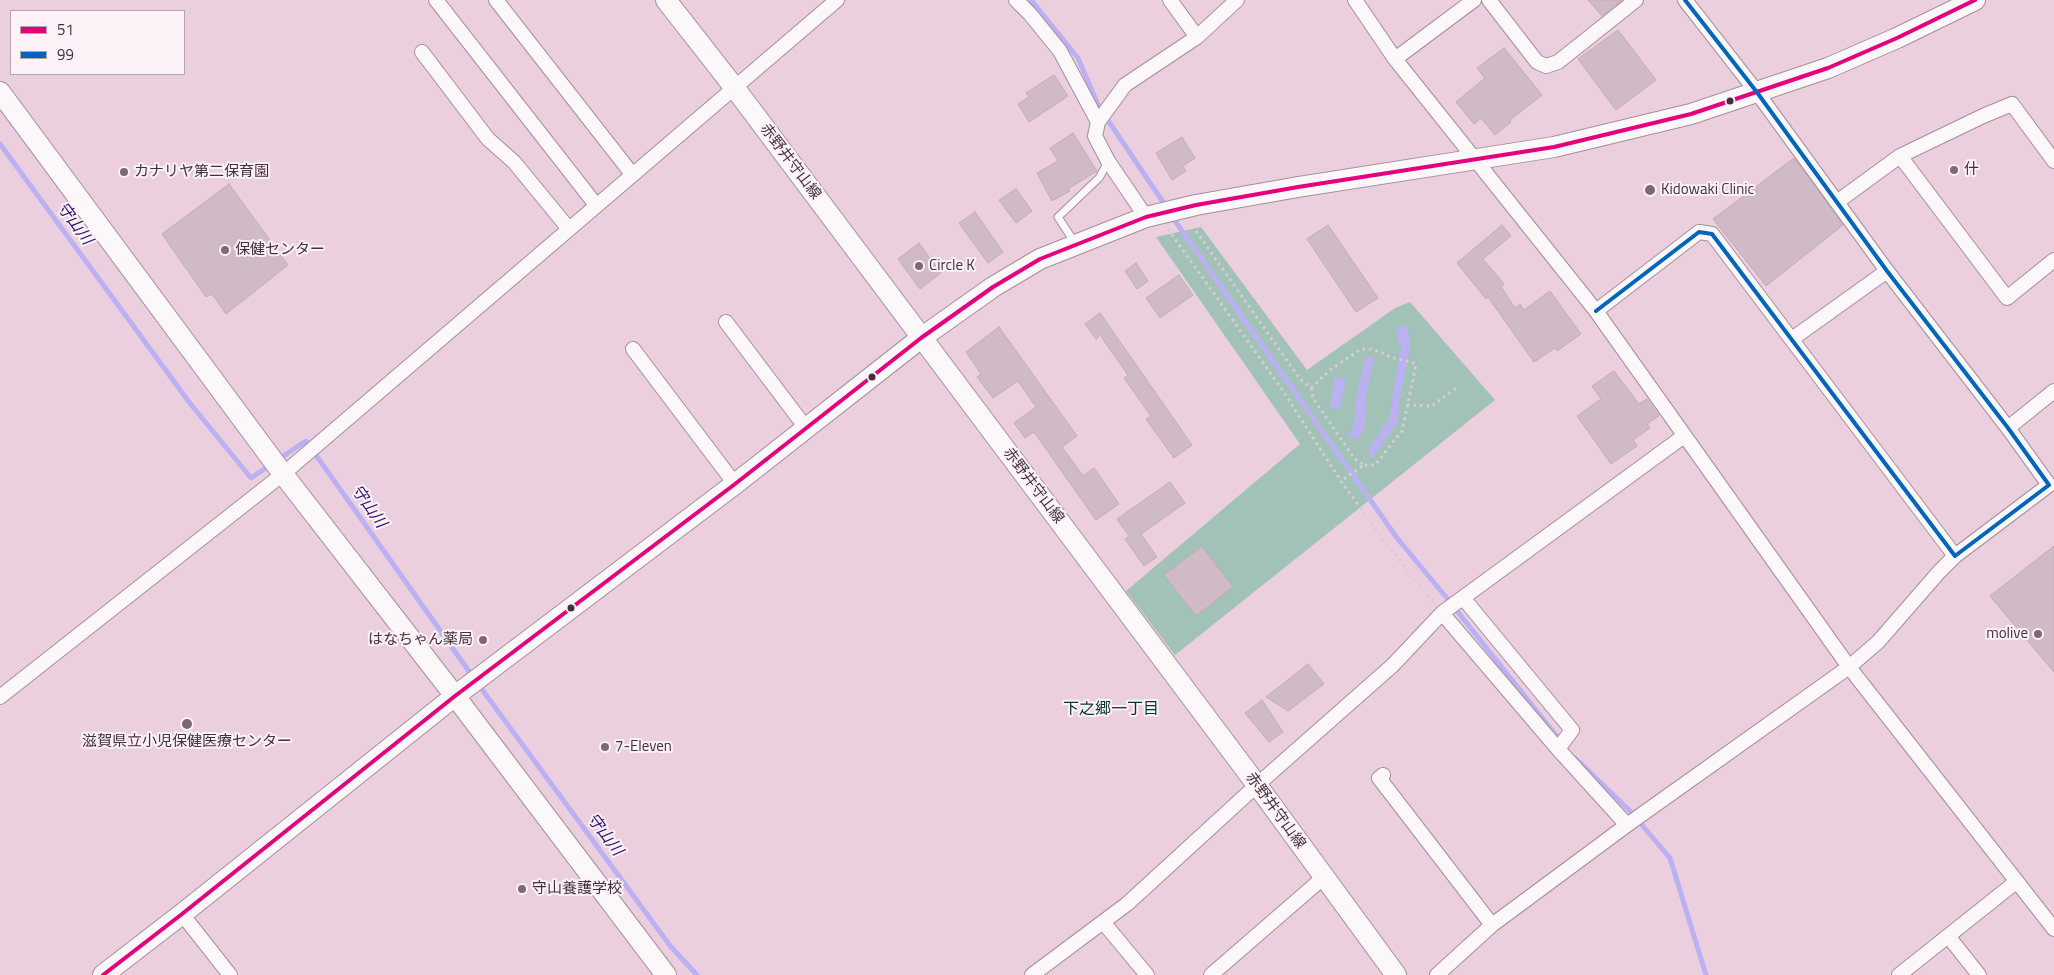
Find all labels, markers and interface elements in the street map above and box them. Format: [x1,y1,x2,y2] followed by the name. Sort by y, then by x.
[10,10,185,75] legend
[57,18,74,41] text: 51
[57,43,74,66] text: 99
[1725,96,1735,106] unlabelled marker
[756,121,824,203] street label: 赤野井守山線
[1964,161,1979,179] place label: 什
[134,163,269,181] place label: カナリヤ第二保育園
[1948,164,1960,176] marker: 什
[118,166,130,178] marker: カナリヤ第二保育園
[1661,181,1754,199] place label: Kidowaki Clinic
[1643,183,1657,197] marker: Kidowaki Clinic
[52,199,96,249] water label: 守山川
[235,241,325,259] place label: 保健センター
[219,244,231,256] marker: 保健センター
[929,257,975,275] place label: Circle K
[913,260,925,272] marker: Circle K
[867,372,877,382] unlabelled marker
[999,445,1067,527] street label: 赤野井守山線
[346,482,390,532] water label: 守山川
[566,603,576,613] unlabelled marker
[1986,625,2028,643] place label: molive
[2032,628,2044,640] marker: molive
[368,631,473,649] place label: はなちゃん薬局
[477,634,489,646] marker: はなちゃん薬局
[1063,700,1159,720] district label: 下之郷一丁目
[180,717,194,731] marker: 滋賀県立小児保健医療センター
[82,733,292,751] place label: 滋賀県立小児保健医療センター
[615,738,672,756] place label: 7-Eleven
[599,741,611,753] marker: 7-Eleven
[1241,769,1309,853] street label: 赤野井守山線
[582,810,626,860] water label: 守山川
[532,880,622,898] place label: 守山養護学校
[516,883,528,895] marker: 守山養護学校

